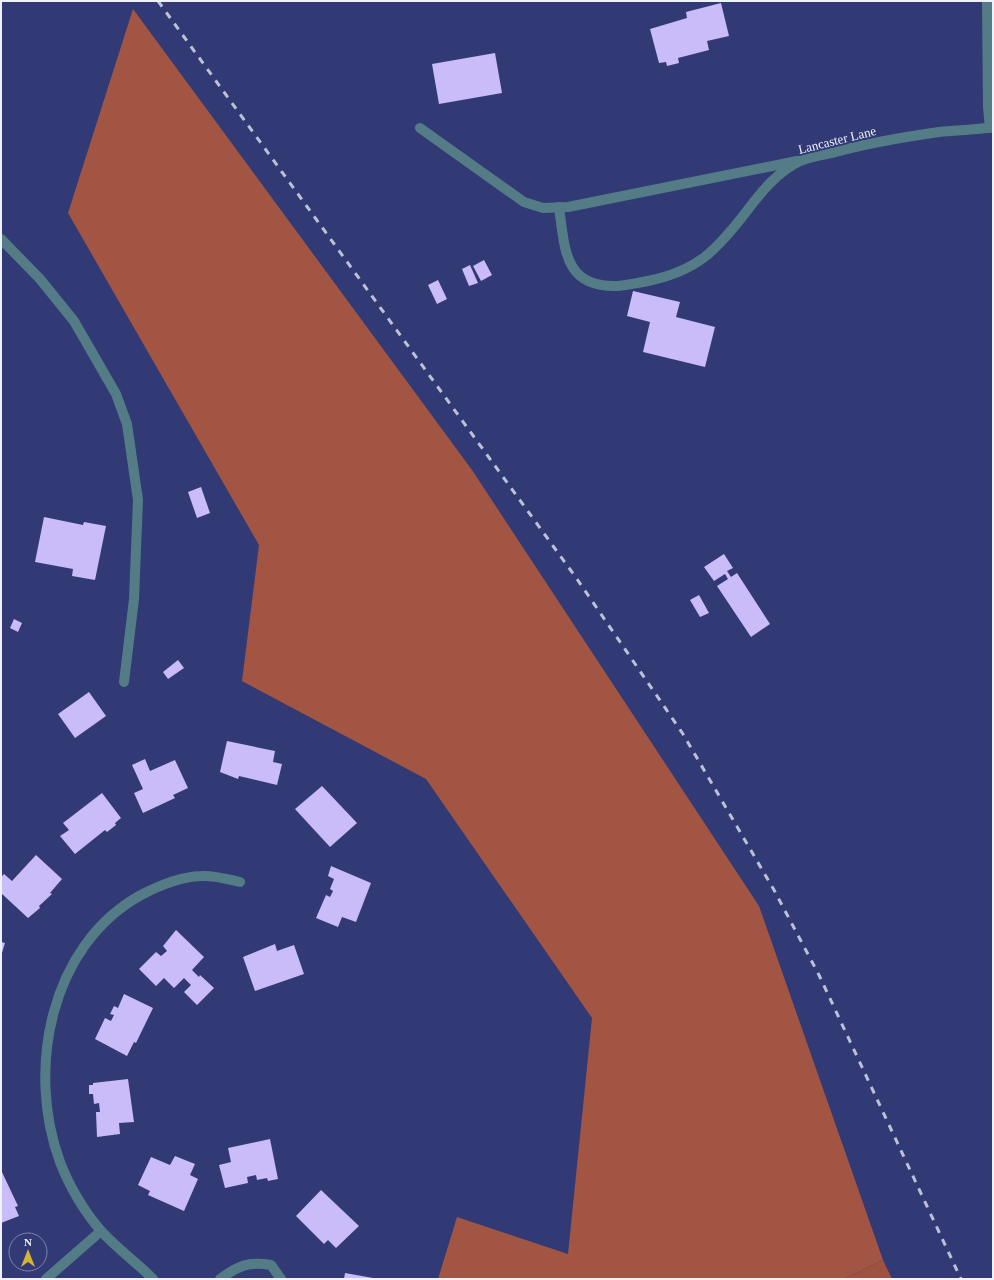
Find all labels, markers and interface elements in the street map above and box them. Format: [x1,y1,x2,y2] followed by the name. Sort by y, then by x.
[796,123,878,157] street label: Lancaster Lane
[8,1232,48,1272] north arrow
[24,1236,32,1248] text: N

